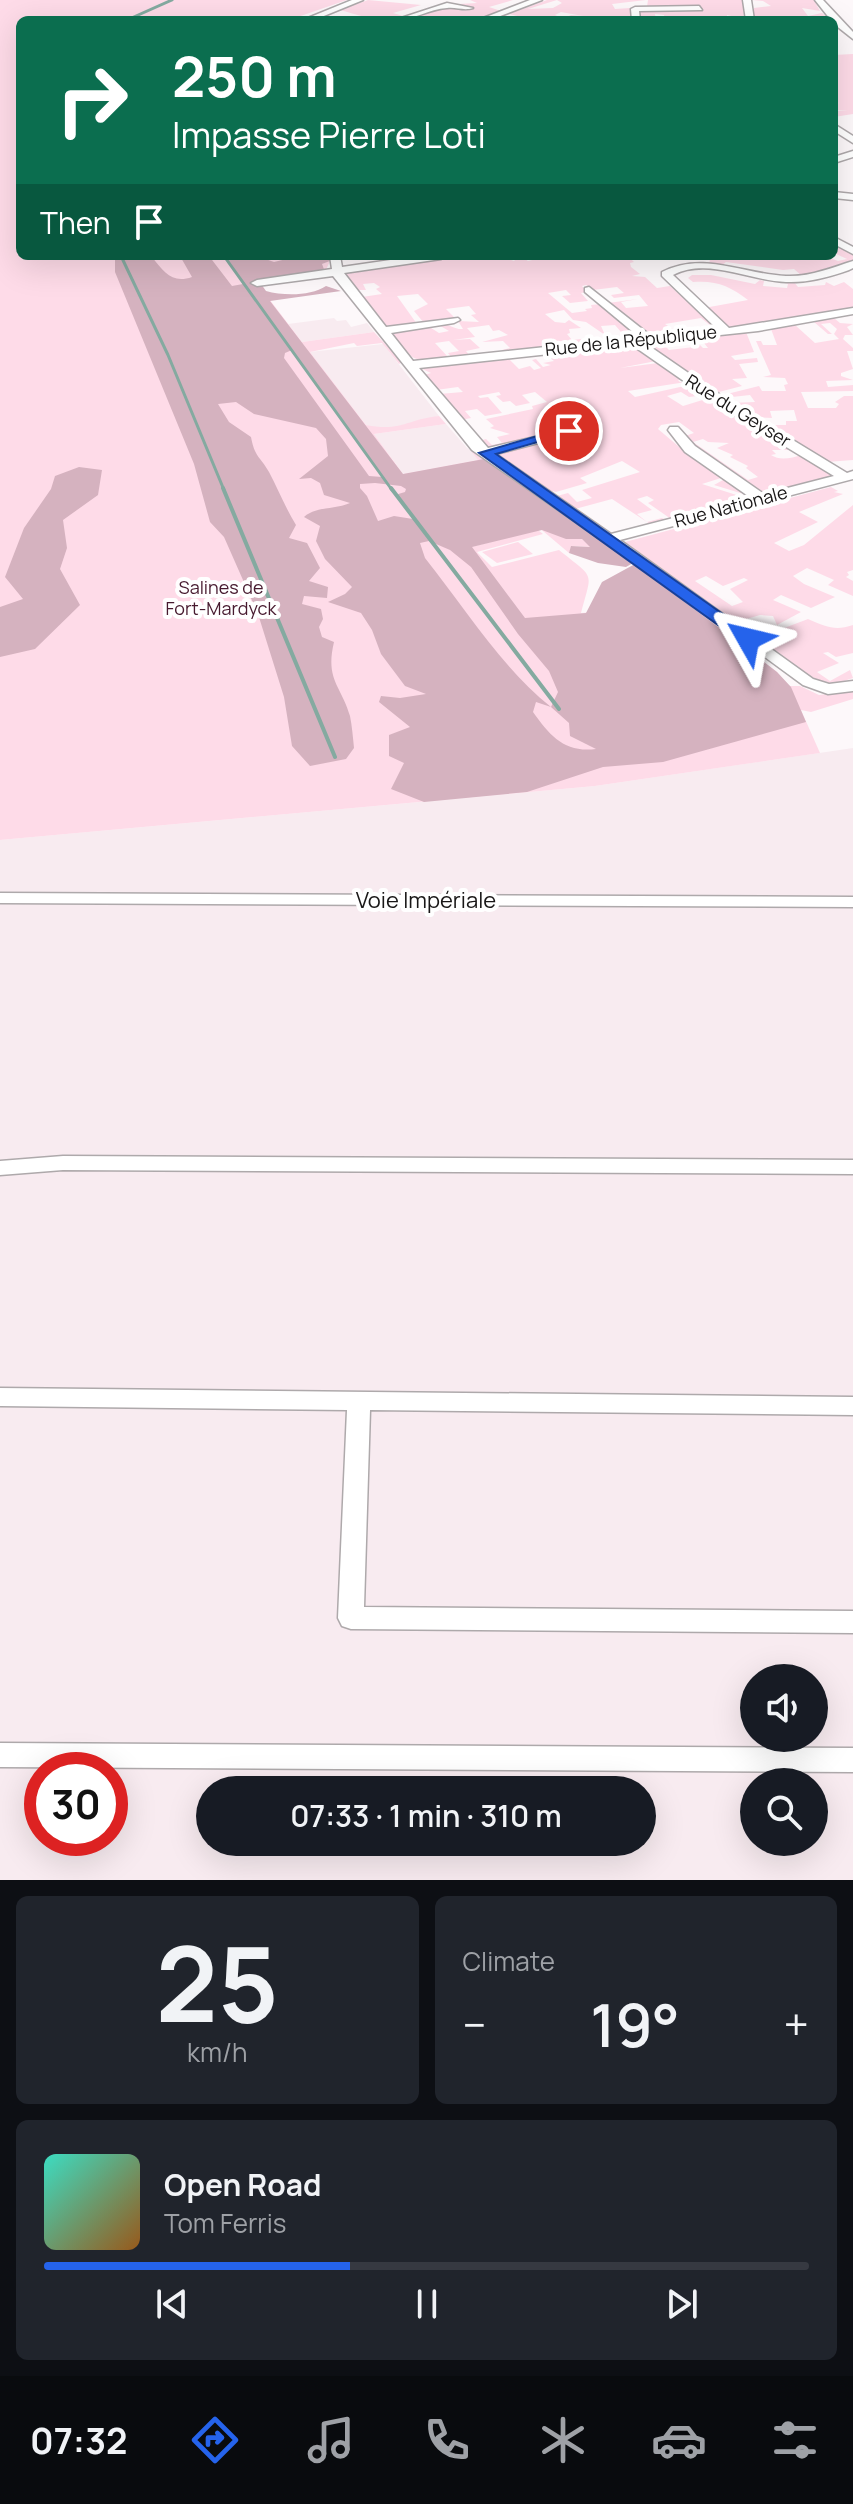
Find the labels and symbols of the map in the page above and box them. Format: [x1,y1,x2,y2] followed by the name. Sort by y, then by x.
[544,319,718,361] street label: Rue de la République
[681,368,796,452] street label: Rue du Geyser
[535,397,603,465] pin
[672,479,790,533] street label: Rue Nationale
[166,575,277,620] park label: Salines de Fort-Mardyck
[706,597,790,681] position arrow
[356,885,496,915] street label: Voie Impériale
[24,1752,128,1856] speed limit sign: 30

